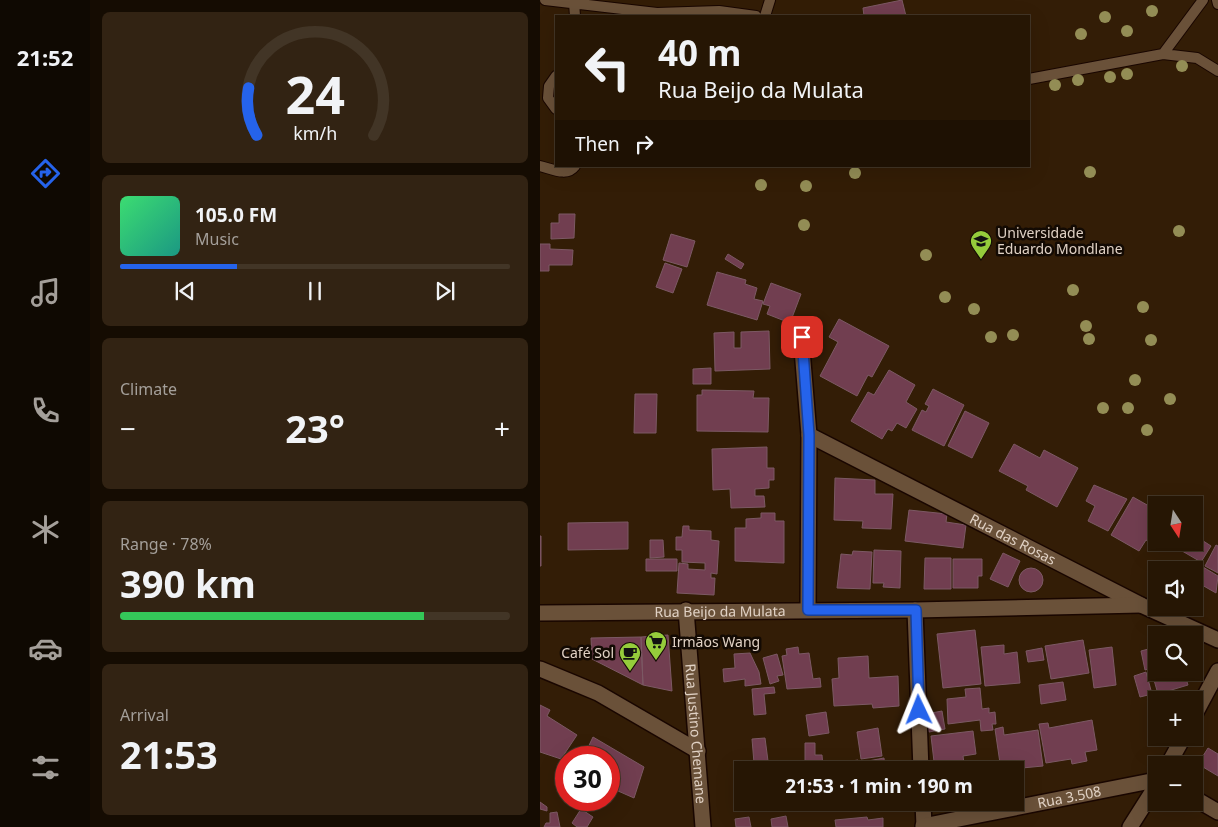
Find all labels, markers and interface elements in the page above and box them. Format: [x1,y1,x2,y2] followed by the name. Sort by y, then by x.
[658,29,741,76] text: 40 m
[575,35,640,100] icon: left
[17,42,73,72] text: 21:52
[285,58,345,129] text: 24
[658,74,864,104] text: Rua Beijo da Mulata
[293,121,337,145] text: km/h
[630,130,658,158] icon: right
[575,131,620,157] text: Then
[28,156,63,191] icon: directions
[195,202,277,228] text: 105.0 FM
[997,223,1123,258] place label: Universidade Eduardo Mondlane
[195,228,239,250] text: Music
[969,229,993,260] school or university icon: Universidade Eduardo Mondlane
[28,275,63,310] icon: music
[171,277,199,305] icon: previous
[301,277,329,305] icon: pause
[431,277,459,305] icon: next
[781,316,823,358] pin
[788,323,816,351] icon: arrive
[120,378,177,400] text: Climate
[28,393,63,428] icon: phone
[285,402,345,454] text: 23°
[120,409,136,447] text: −
[494,409,510,447] text: +
[1148,496,1202,551] north arrow
[1148,496,1203,811] map controls
[967,509,1060,569] street label: Rua das Rosas
[28,512,63,547] icon: climate
[120,533,212,555] text: Range · 78%
[120,557,256,609] text: 390 km
[1148,561,1203,616] button: sound
[654,601,786,621] street label: Rua Beijo da Mulata
[1148,626,1203,681] button: search
[644,630,668,661] supermarket icon: Irmãos Wang
[28,631,63,666] icon: car
[672,632,760,651] place label: Irmãos Wang
[618,641,642,672] cafe icon: Café Sol
[561,643,614,662] place label: Café Sol
[681,663,711,804] street label: Rua Justino Chemane
[892,683,944,735] position arrow
[1148,691,1203,746] button: +
[120,704,169,726] text: Arrival
[120,728,218,780] text: 21:53
[555,746,620,811] speed limit sign: 30
[28,750,63,785] icon: filters
[1148,756,1203,811] button: −
[785,773,973,799] text: 21:53 · 1 min · 190 m
[1036,781,1103,812] street label: Rua 3.508

